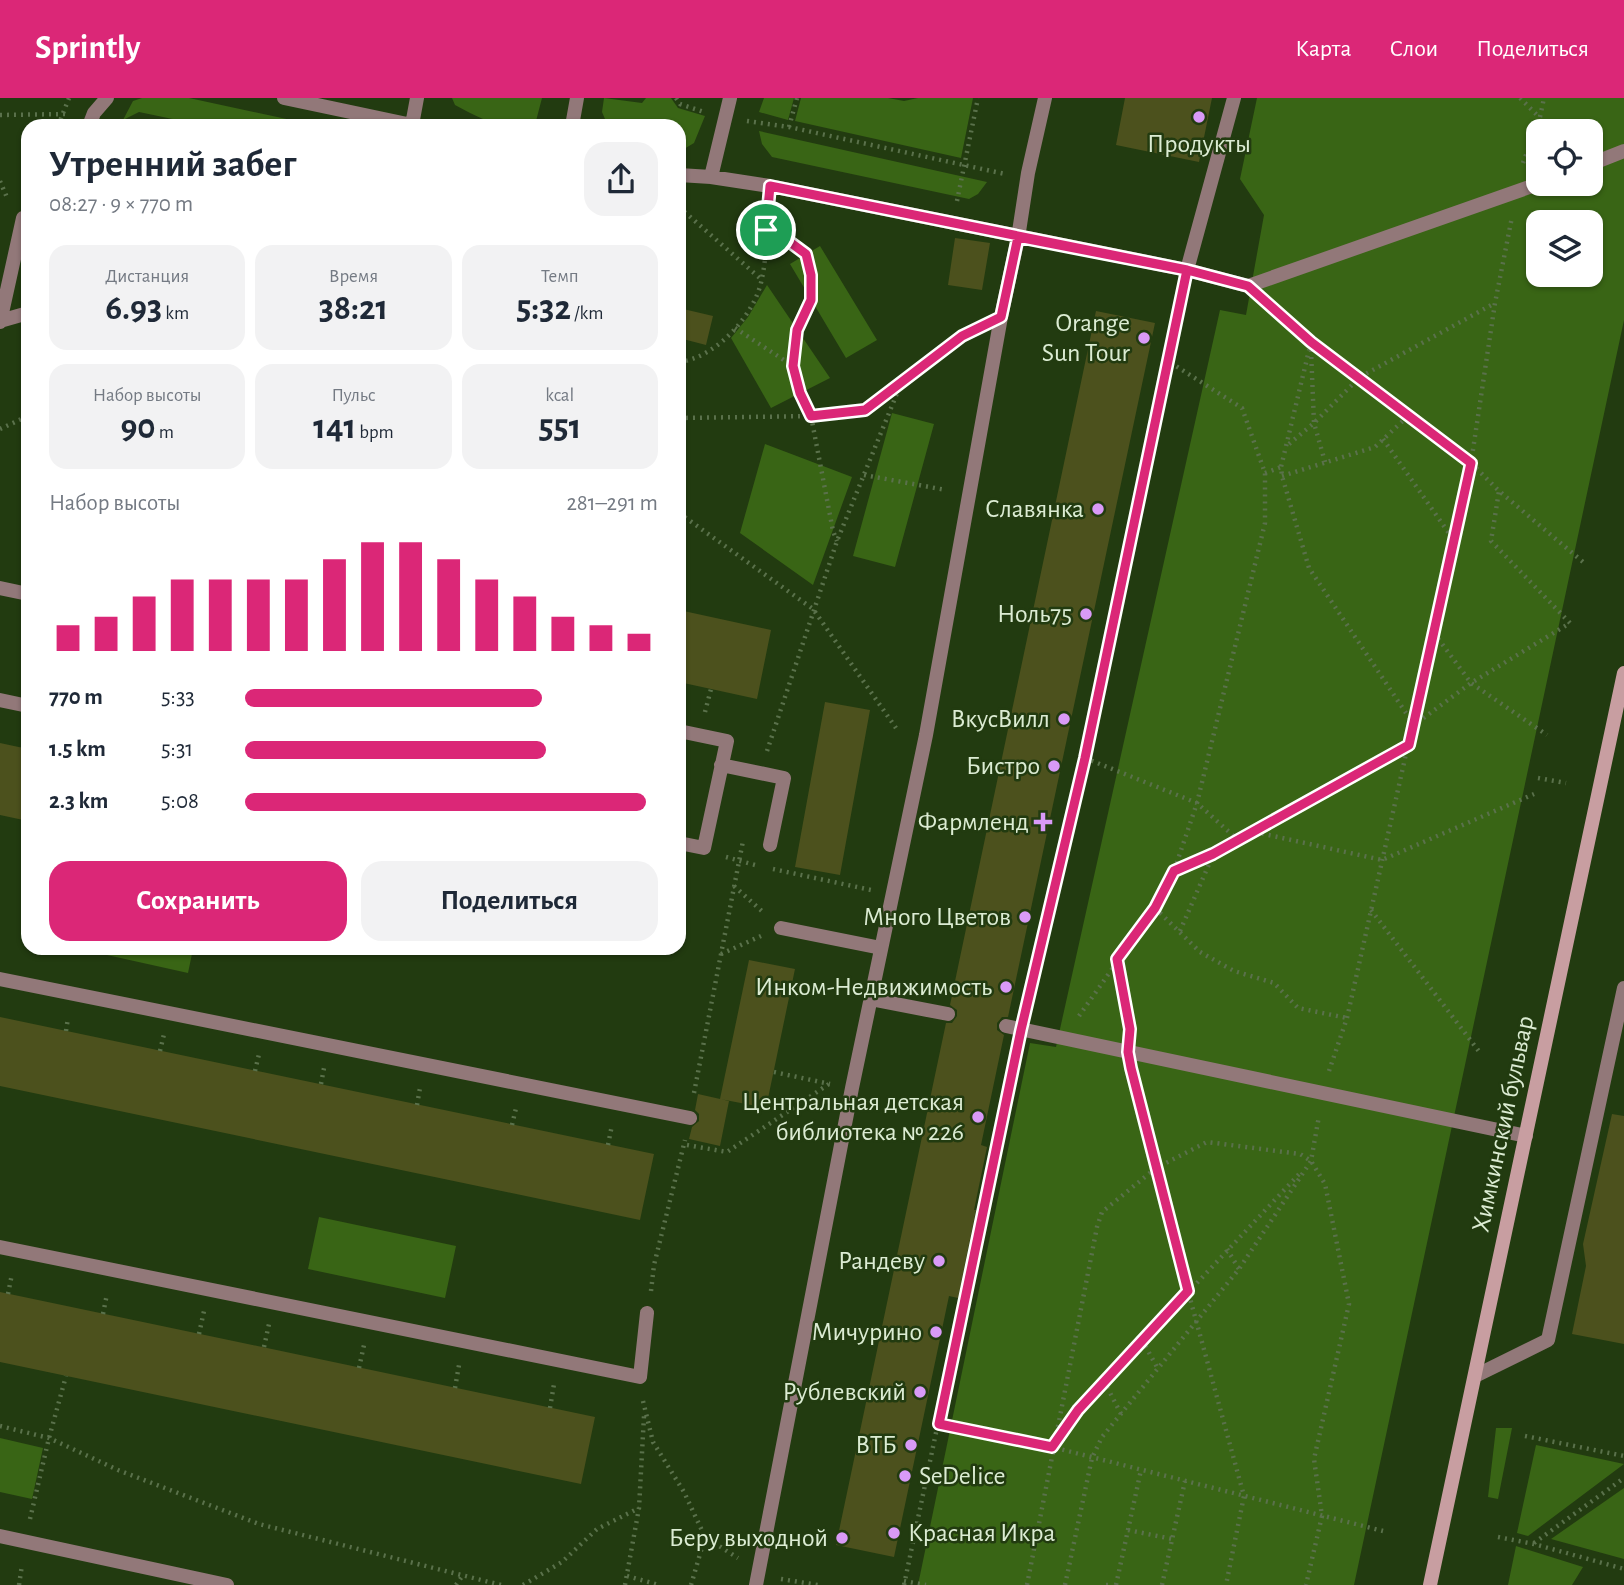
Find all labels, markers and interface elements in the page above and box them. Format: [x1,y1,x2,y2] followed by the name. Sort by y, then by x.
[35,32,140,65] text: Sprintly
[1295,37,1351,61] text: Карта
[1389,37,1438,61] text: Слои
[1476,37,1589,61] text: Поделиться
[1191,109,1207,125] marker: Продукты
[1526,119,1603,287] map controls
[1526,119,1603,196] button: locate
[1147,131,1251,157] place label: Продукты
[584,142,658,216] button: share
[49,146,296,184] text: Утренний забег
[49,193,193,216] text: 08:27 · 9 × 770 m
[736,200,796,260] pin
[1526,210,1603,287] button: layers
[747,211,785,249] icon: arrive
[105,267,189,286] text: Дистанция
[329,267,378,286] text: Время
[541,267,579,286] text: Темп
[105,291,162,326] text: 6.93
[319,291,388,326] text: 38:21
[516,291,571,326] text: 5:32
[162,304,189,323] text: km
[571,304,603,323] text: /km
[1042,310,1131,366] place label: Orange Sun Tour
[1136,330,1152,346] marker: Orange Sun Tour
[93,386,201,405] text: Набор высоты
[331,386,376,405] text: Пульс
[545,386,574,405] text: kcal
[120,410,156,445] text: 90
[313,410,356,445] text: 141
[538,410,581,445] text: 551
[156,423,174,442] text: m
[356,423,394,442] text: bpm
[49,492,181,515] text: Набор высоты
[566,492,658,515] text: 281–291 m
[985,496,1084,522] place label: Славянка
[1090,501,1106,517] marker: Славянка
[997,601,1072,627] place label: Ноль75
[1078,606,1094,622] marker: Ноль75
[49,686,103,709] text: 770 m
[161,686,195,709] text: 5:33
[951,706,1050,732] place label: ВкусВилл
[1056,711,1072,727] marker: ВкусВилл
[49,738,106,761] text: 1.5 km
[161,738,193,761] text: 5:31
[966,753,1040,779] place label: Бистро
[1046,758,1062,774] marker: Бистро
[49,790,108,813] text: 2.3 km
[161,790,199,813] text: 5:08
[918,809,1029,835] place label: Фармленд
[1035,814,1051,830] marker: Фармленд
[49,861,347,941] button: Сохранить
[361,861,658,941] button: Поделиться
[863,904,1011,930] place label: Много Цветов
[1017,909,1033,925] marker: Много Цветов
[755,974,992,1000] place label: Инком-Недвижимость
[998,979,1014,995] marker: Инком-Недвижимость
[1467,1013,1539,1235] street label: Химкинский бульвар
[742,1089,964,1145] place label: Центральная детская библиотека № 226
[970,1109,986,1125] marker: Центральная детская библиотека № 226
[838,1248,925,1274] place label: Рандеву
[931,1253,947,1269] marker: Рандеву
[811,1319,922,1345] place label: Мичурино
[928,1324,944,1340] marker: Мичурино
[783,1379,906,1405] place label: Рублевский
[912,1384,928,1400] marker: Рублевский
[855,1432,897,1458] place label: ВТБ
[903,1437,919,1453] marker: ВТБ
[919,1463,1005,1489] place label: SeDelice
[897,1468,913,1484] marker: SeDelice
[908,1520,1055,1546] place label: Красная Икра
[669,1525,828,1551] place label: Беру выходной
[886,1525,902,1541] marker: Красная Икра
[834,1530,850,1546] marker: Беру выходной

